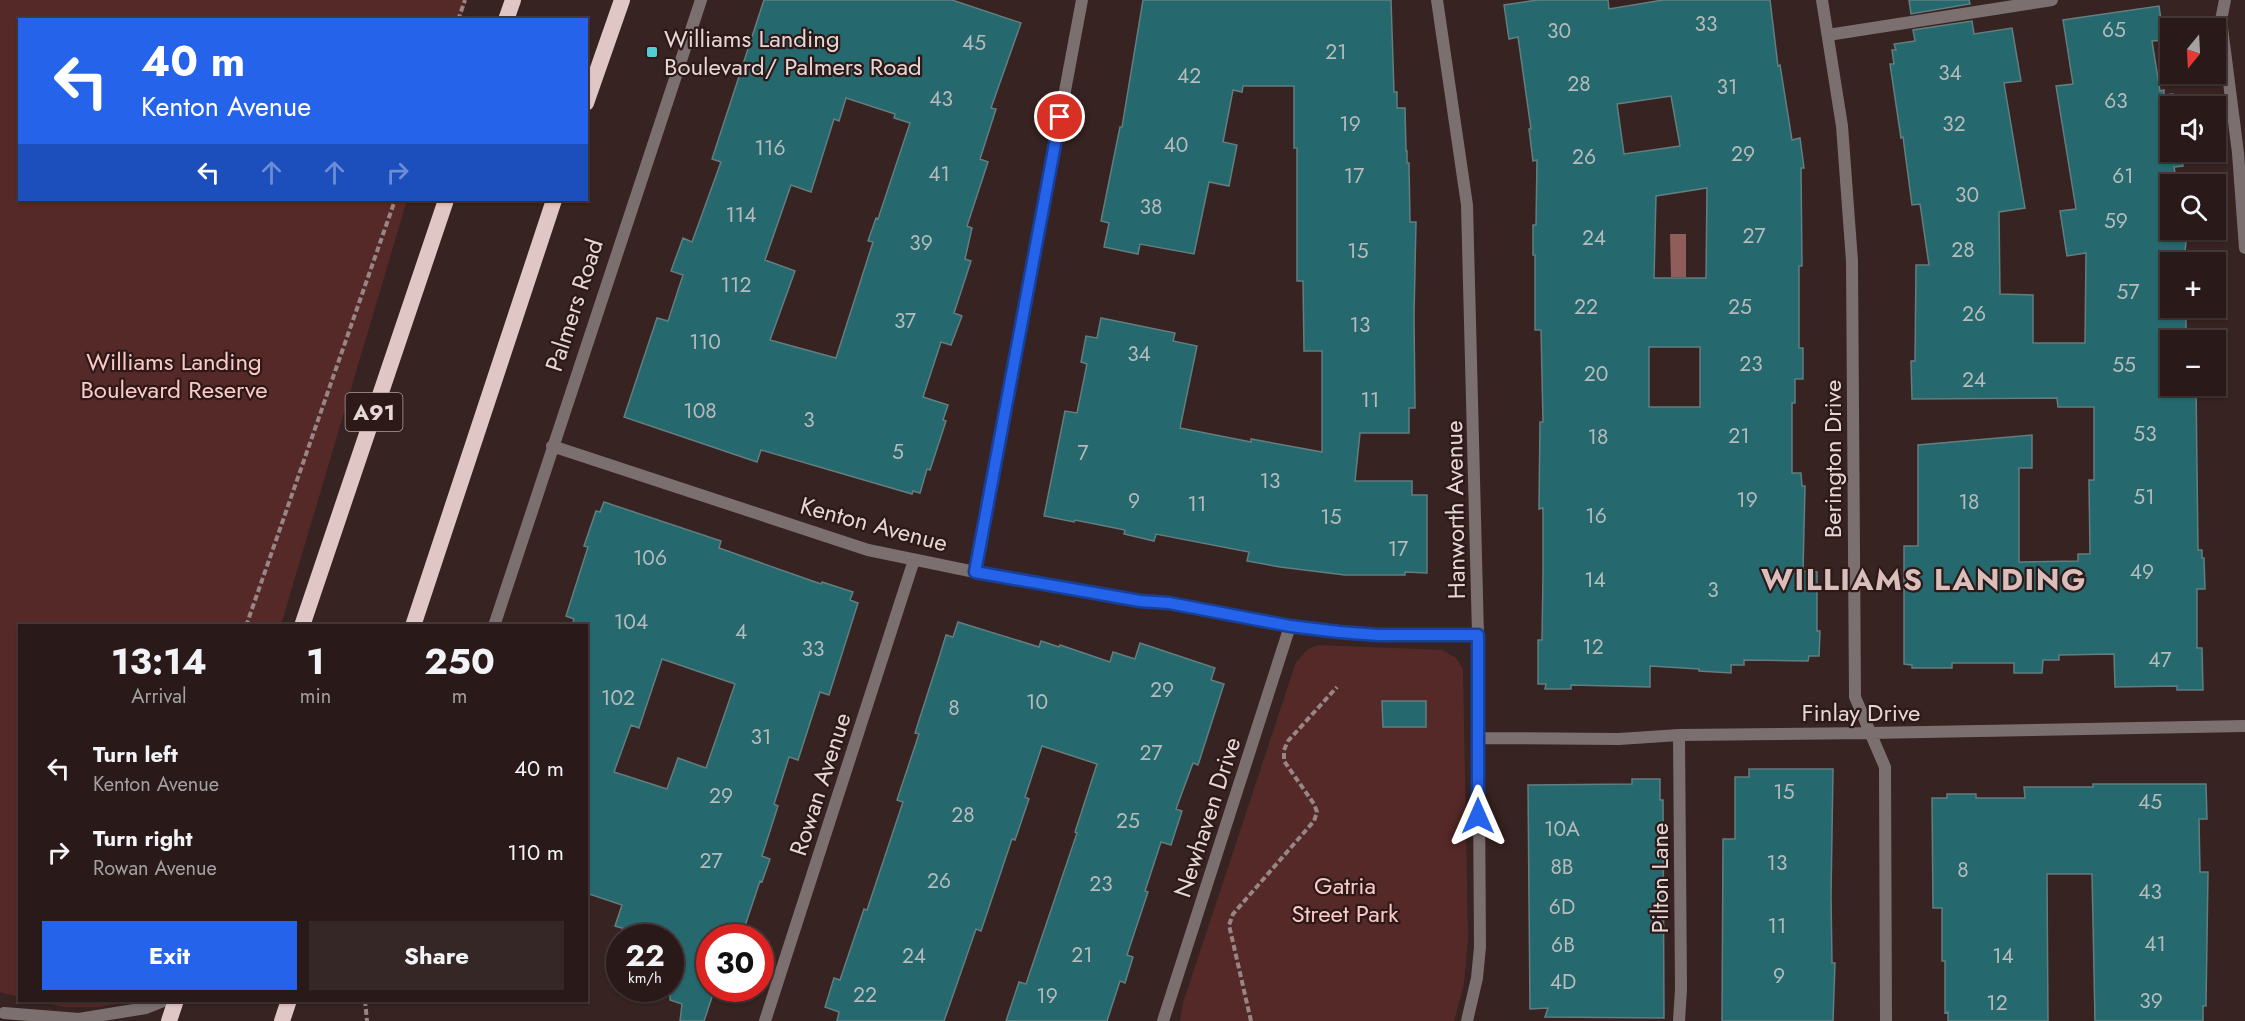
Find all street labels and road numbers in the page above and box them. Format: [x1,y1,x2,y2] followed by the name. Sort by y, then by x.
[536,234,612,376] street label: Palmers Road
[1815,380,1850,538] street label: Berington Drive
[346,393,403,431] road number: A91
[1436,420,1474,600] street label: Hanworth Avenue
[796,488,952,560] street label: Kenton Avenue
[1802,695,1920,730] street label: Finlay Drive
[780,708,860,860] street label: Rowan Avenue
[1165,732,1249,902] street label: Newhaven Drive
[1642,823,1677,933] street label: Pilton Lane

